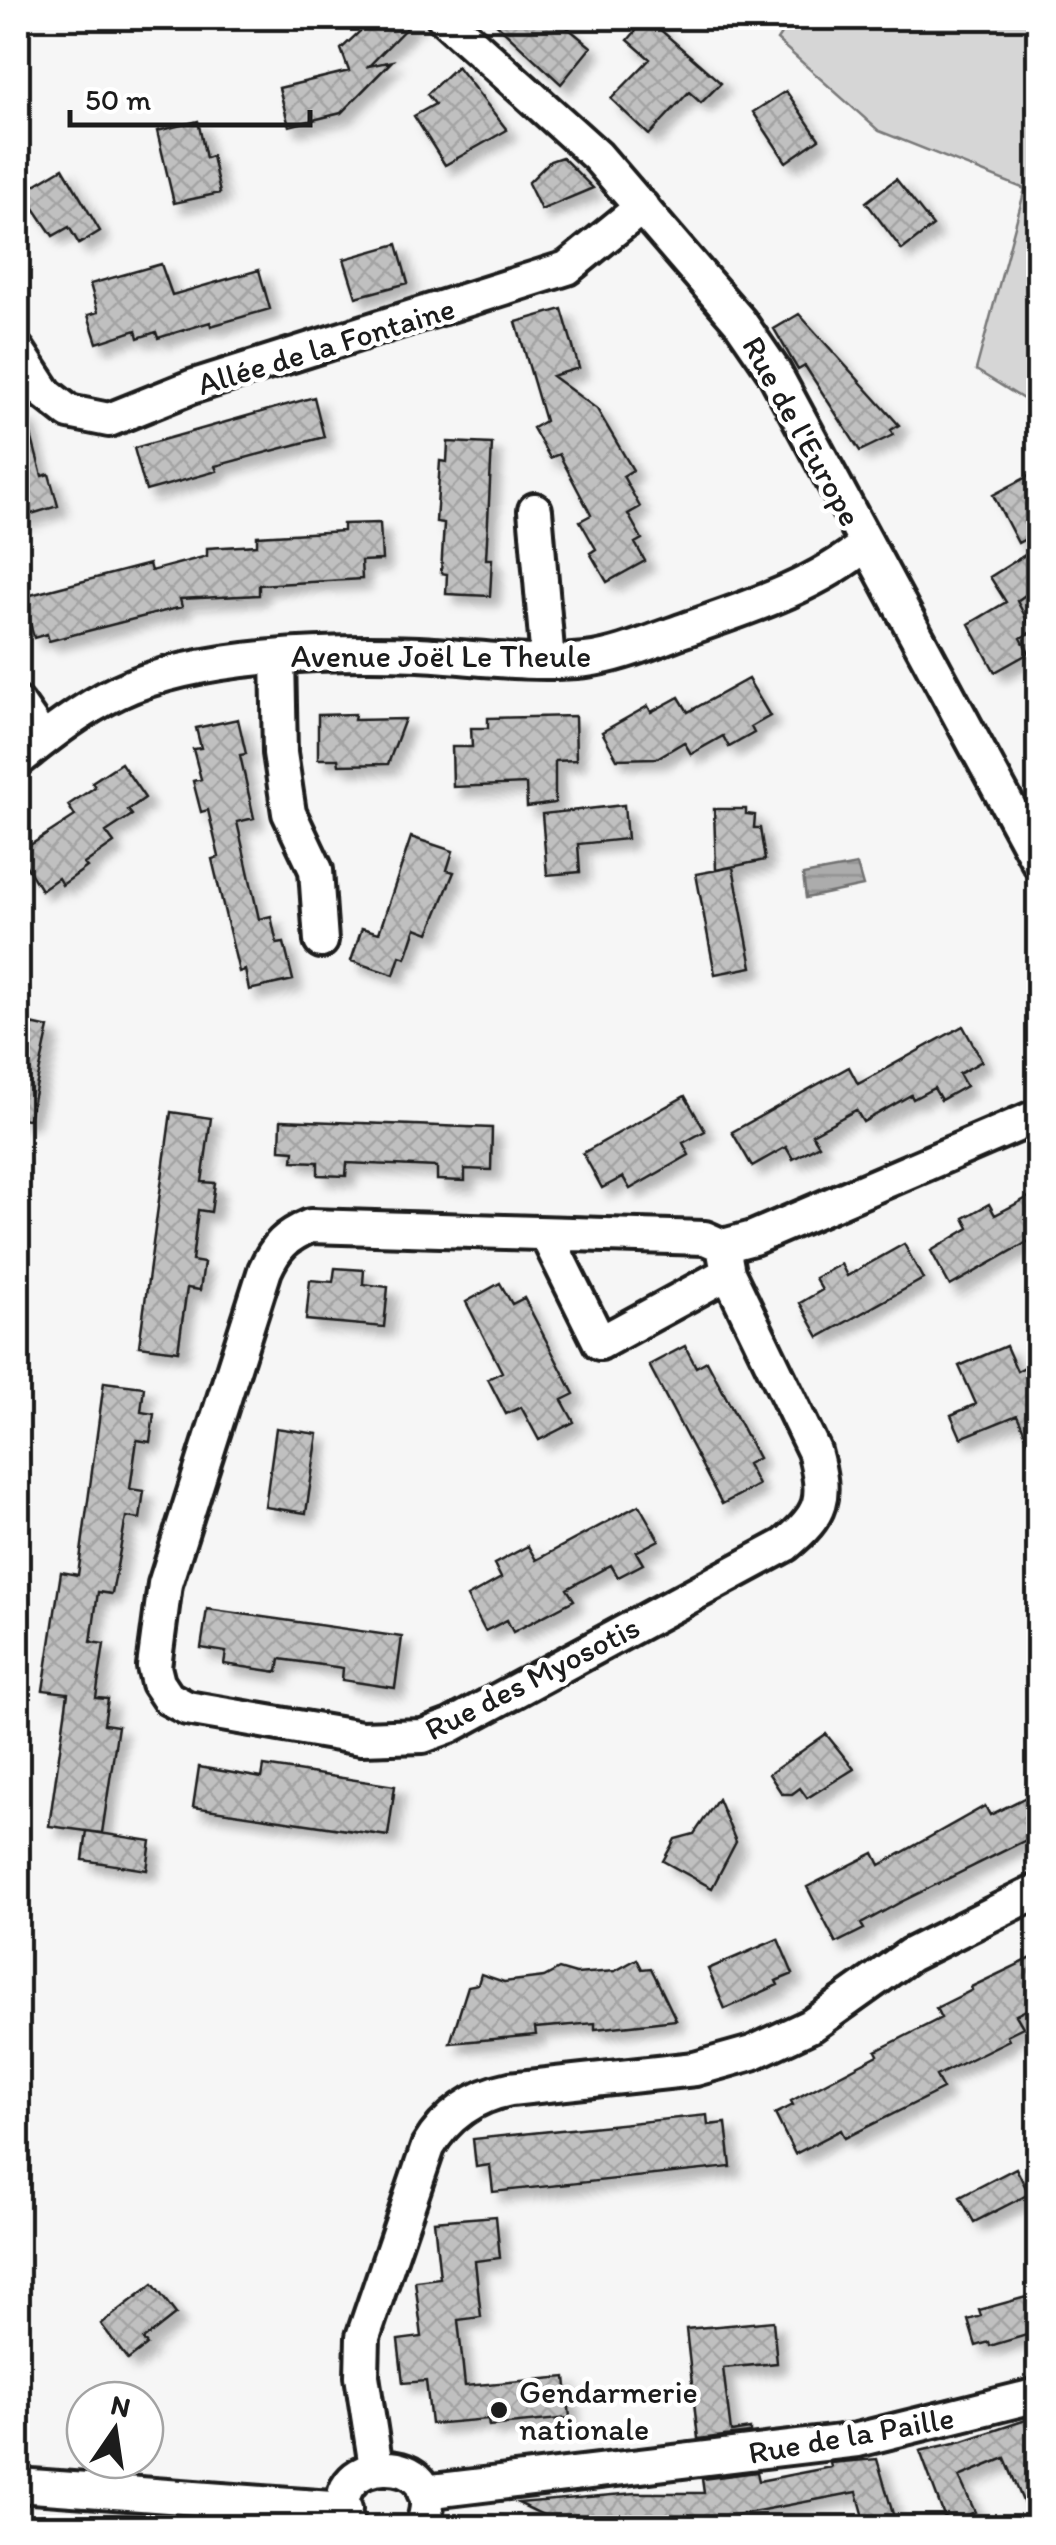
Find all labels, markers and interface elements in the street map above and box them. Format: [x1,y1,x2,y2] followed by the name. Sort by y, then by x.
[70,65,310,127] scale bar
[85,81,151,118] text: 50 m
[193,289,459,403] street label: Allée de la Fontaine
[734,329,870,533] street label: Rue de l'Europe
[291,637,591,675] street label: Avenue Joël Le Theule
[418,1608,646,1748] street label: Rue des Myosotis
[519,2373,698,2448] place label: Gendarmerie nationale
[65,2380,165,2480] north arrow
[108,2387,134,2424] text: N
[745,2398,957,2472] street label: Rue de la Paille
[488,2399,510,2421] marker: Gendarmerie nationale

